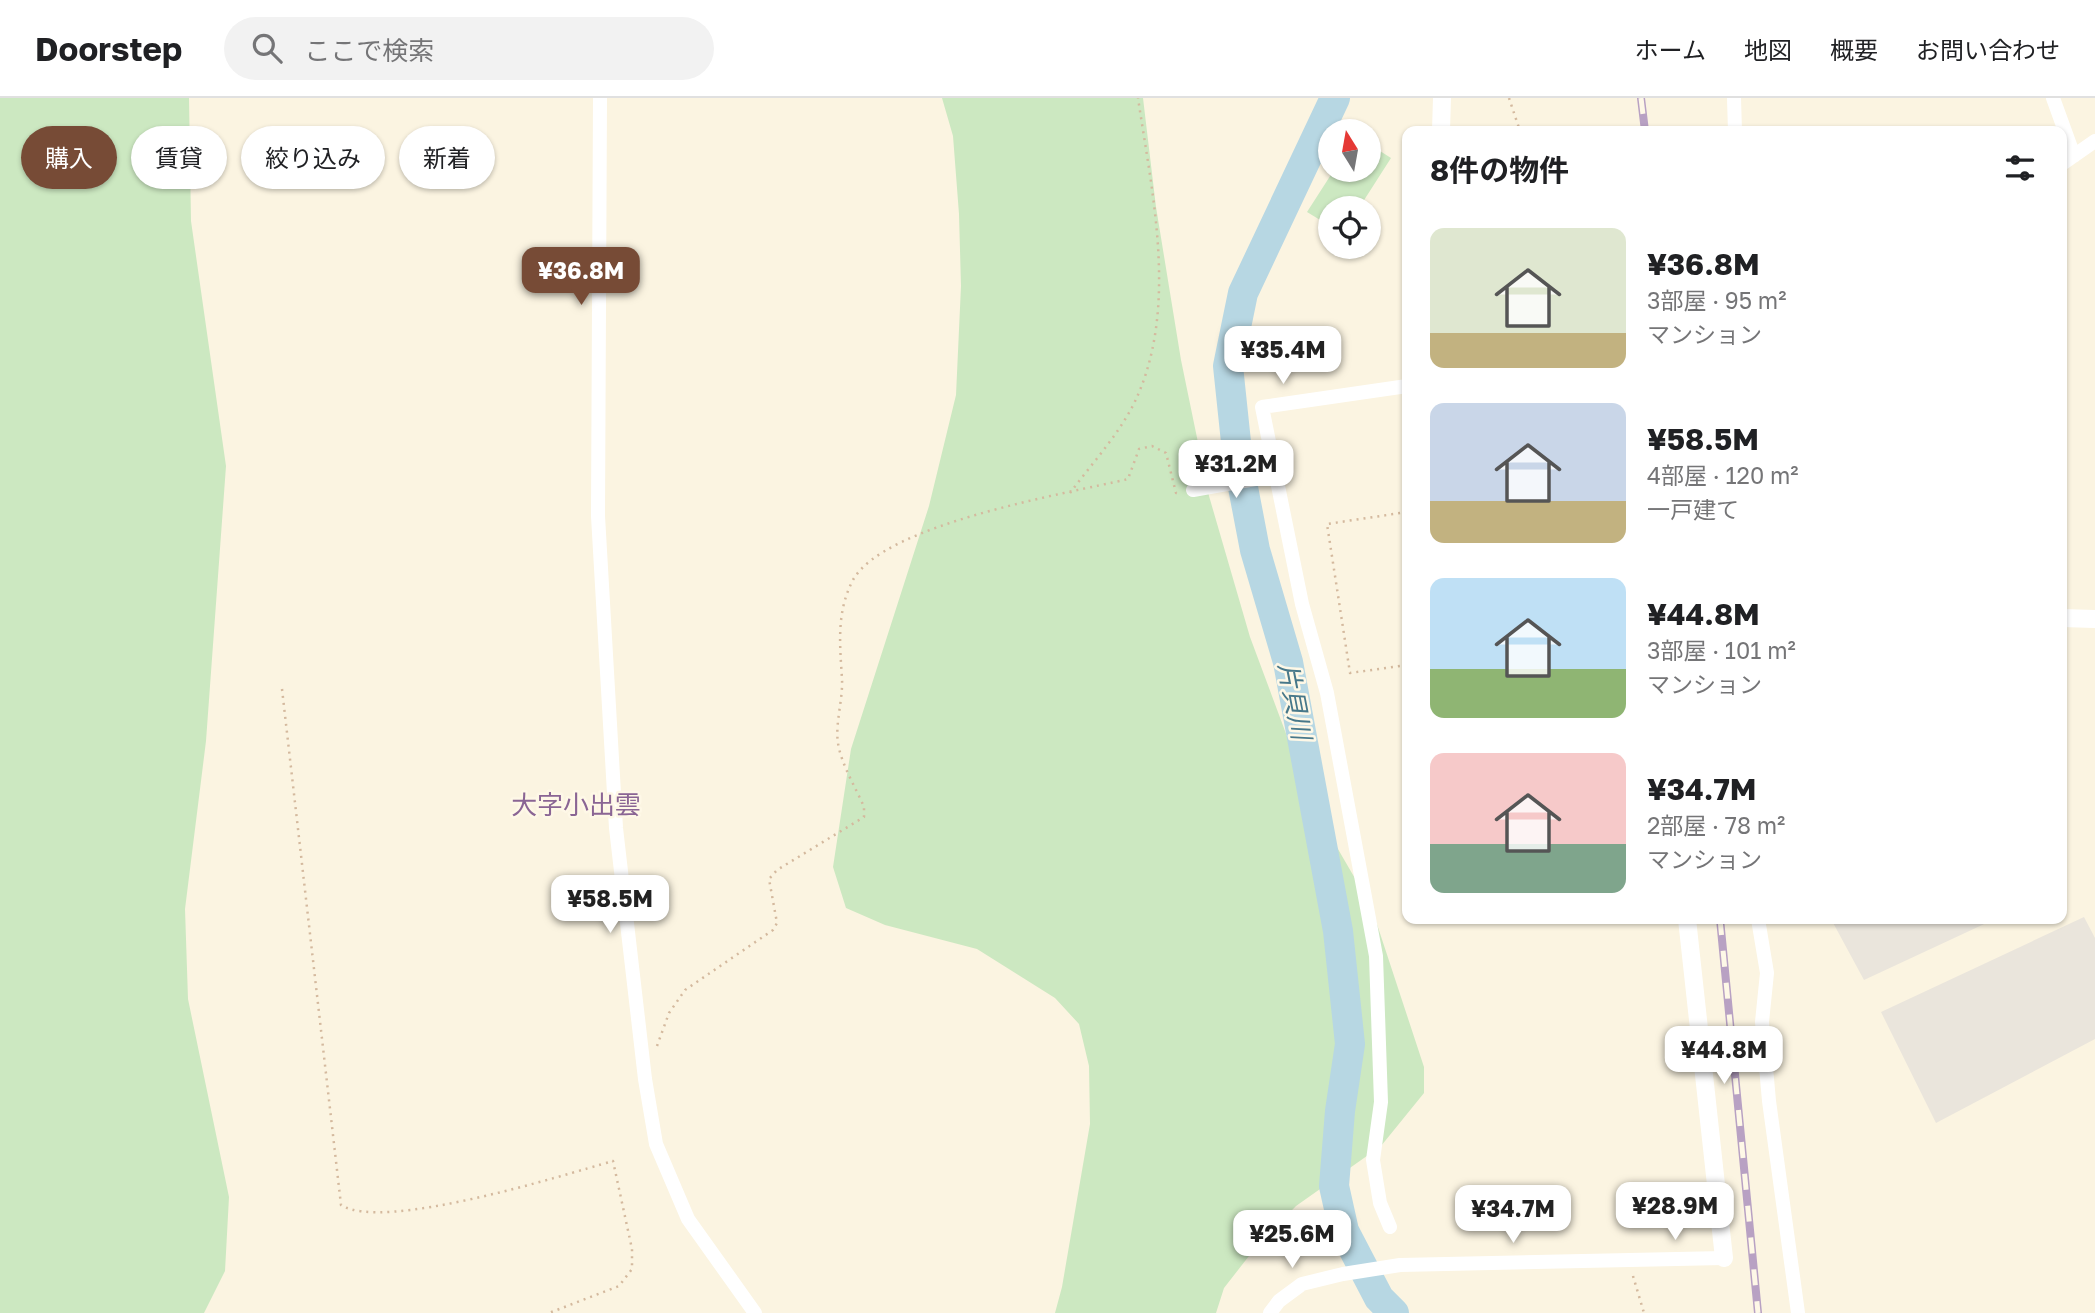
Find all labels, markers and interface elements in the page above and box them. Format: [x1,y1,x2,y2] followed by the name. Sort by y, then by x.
[224,17,714,80] search box
[35,29,182,68] text: Doorstep
[248,29,286,67] icon: search
[304,35,434,66] text: ここで検索
[1635,35,1706,64] text: ホーム
[1744,35,1792,64] text: 地図
[1830,35,1878,64] text: 概要
[1916,35,2060,64] text: お問い合わせ
[1318,119,1381,182] north arrow
[1318,119,1381,259] map controls
[21,126,117,189] chip: 購入
[131,126,227,189] chip: 賃貸
[241,126,385,189] chip: 絞り込み
[399,126,495,189] chip: 新着
[2001,149,2039,187] icon: filters
[1430,152,1569,188] text: 8件の物件
[1318,196,1381,259] button: locate
[1647,246,1760,282] text: ¥36.8M
[524,248,638,307] pin: ¥36.8M
[538,256,624,284] text: ¥36.8M
[1486,256,1570,340] icon: home
[1647,286,1787,314] text: 3部屋 · 95 m²
[1647,320,1762,348] text: マンション
[1226,327,1340,386] pin: ¥35.4M
[1240,335,1326,363] text: ¥35.4M
[1647,421,1759,457] text: ¥58.5M
[1486,431,1570,515] icon: home
[1179,440,1293,500] pin: ¥31.2M
[1195,449,1277,477] text: ¥31.2M
[1647,461,1799,489] text: 4部屋 · 120 m²
[1647,495,1739,523] text: 一戸建て
[1647,596,1760,632] text: ¥44.8M
[1486,606,1570,690] icon: home
[1647,636,1796,664] text: 3部屋 · 101 m²
[1272,660,1318,745] water label: 片貝川
[1647,670,1762,698] text: マンション
[1647,771,1757,807] text: ¥34.7M
[1486,781,1570,865] icon: home
[511,789,641,820] district label: 大字小出雲
[1647,811,1785,839] text: 2部屋 · 78 m²
[1647,845,1762,873] text: マンション
[553,876,667,935] pin: ¥58.5M
[567,884,653,912] text: ¥58.5M
[1667,1026,1781,1086] pin: ¥44.8M
[1681,1035,1767,1063] text: ¥44.8M
[1618,1182,1732,1242] pin: ¥28.9M
[1456,1186,1570,1245] pin: ¥34.7M
[1632,1191,1718,1219] text: ¥28.9M
[1471,1194,1555,1222] text: ¥34.7M
[1235,1210,1349,1270] pin: ¥25.6M
[1249,1219,1335,1247] text: ¥25.6M

